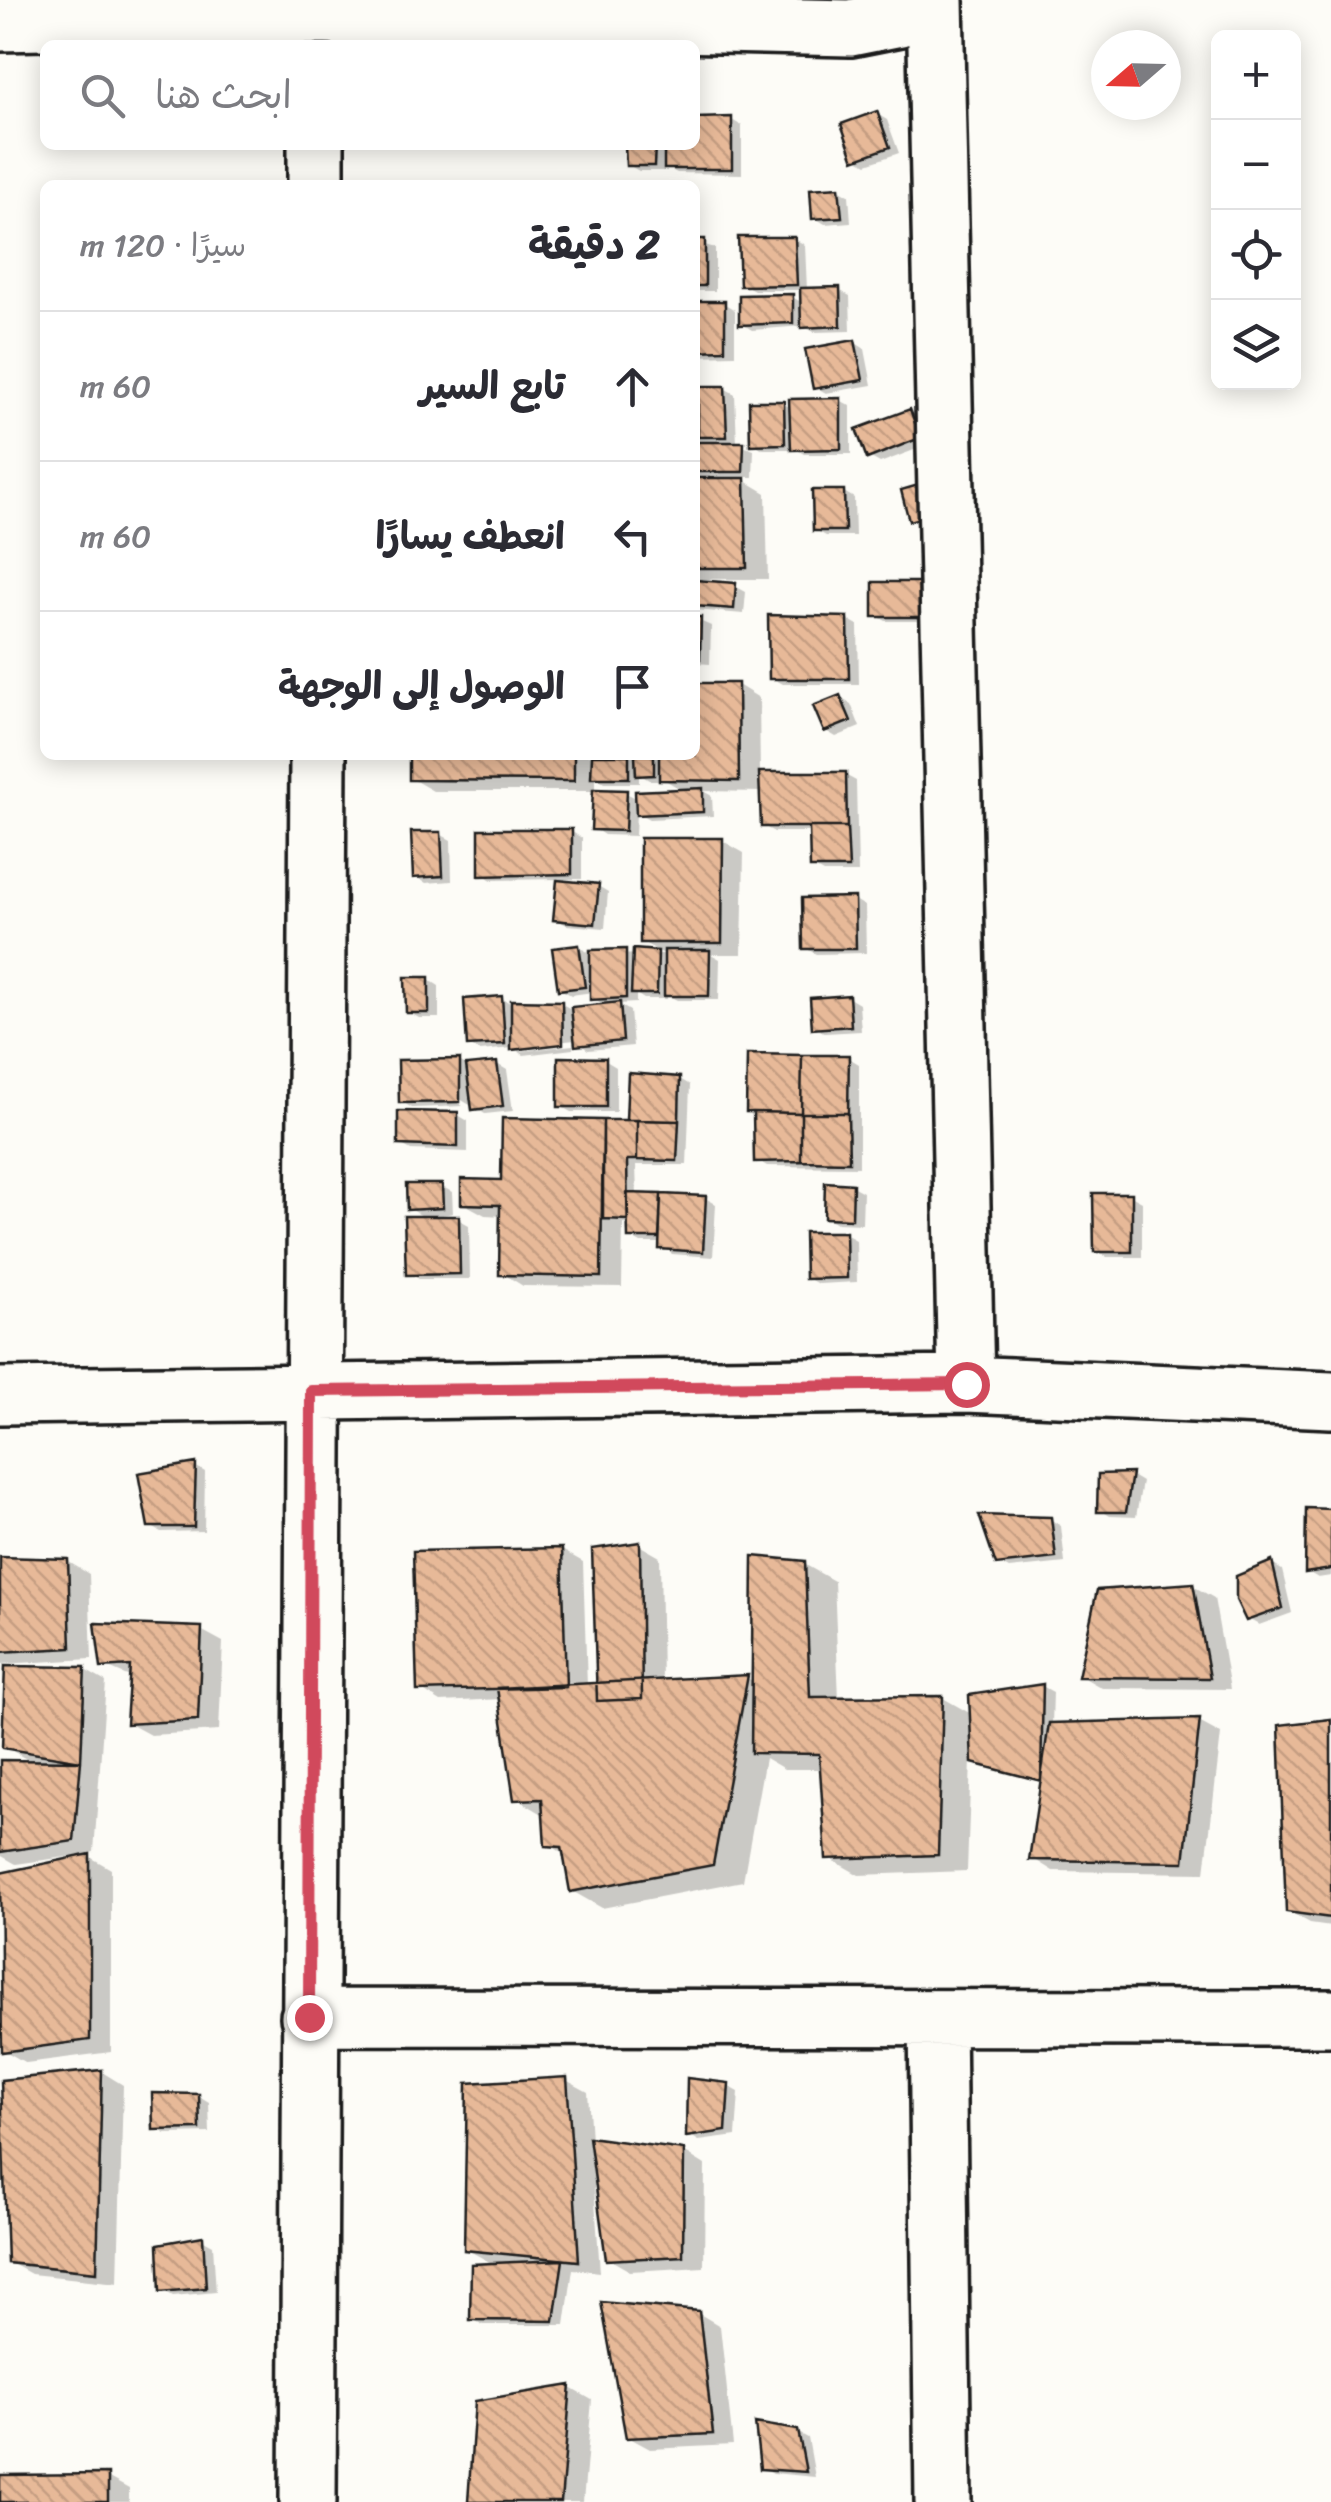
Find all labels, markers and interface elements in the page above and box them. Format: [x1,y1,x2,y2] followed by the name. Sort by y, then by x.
[1091,30,1181,120] north arrow
[1211,30,1301,390] map controls
[1211,30,1301,120] button: +
[40,40,700,150] search box
[155,62,292,129] text: ابحث هنا
[75,68,130,123] icon: search
[1211,120,1301,210] button: −
[528,208,660,282] text: 2 دقيقة
[1211,210,1301,300] button: locate
[80,217,246,274] text: سيرًا · 120 m
[1211,300,1301,390] button: layers
[420,353,565,420] text: تابع السير
[80,358,151,415] text: 60 m
[605,359,660,414] icon: ahead
[376,503,565,570] text: انعطف يسارًا
[80,508,151,565] text: 60 m
[605,509,660,564] icon: left
[278,653,565,720] text: الوصول إلى الوجهة
[605,659,660,714] icon: arrive
[944,1362,990,1408] route start
[287,1995,333,2041] route end

